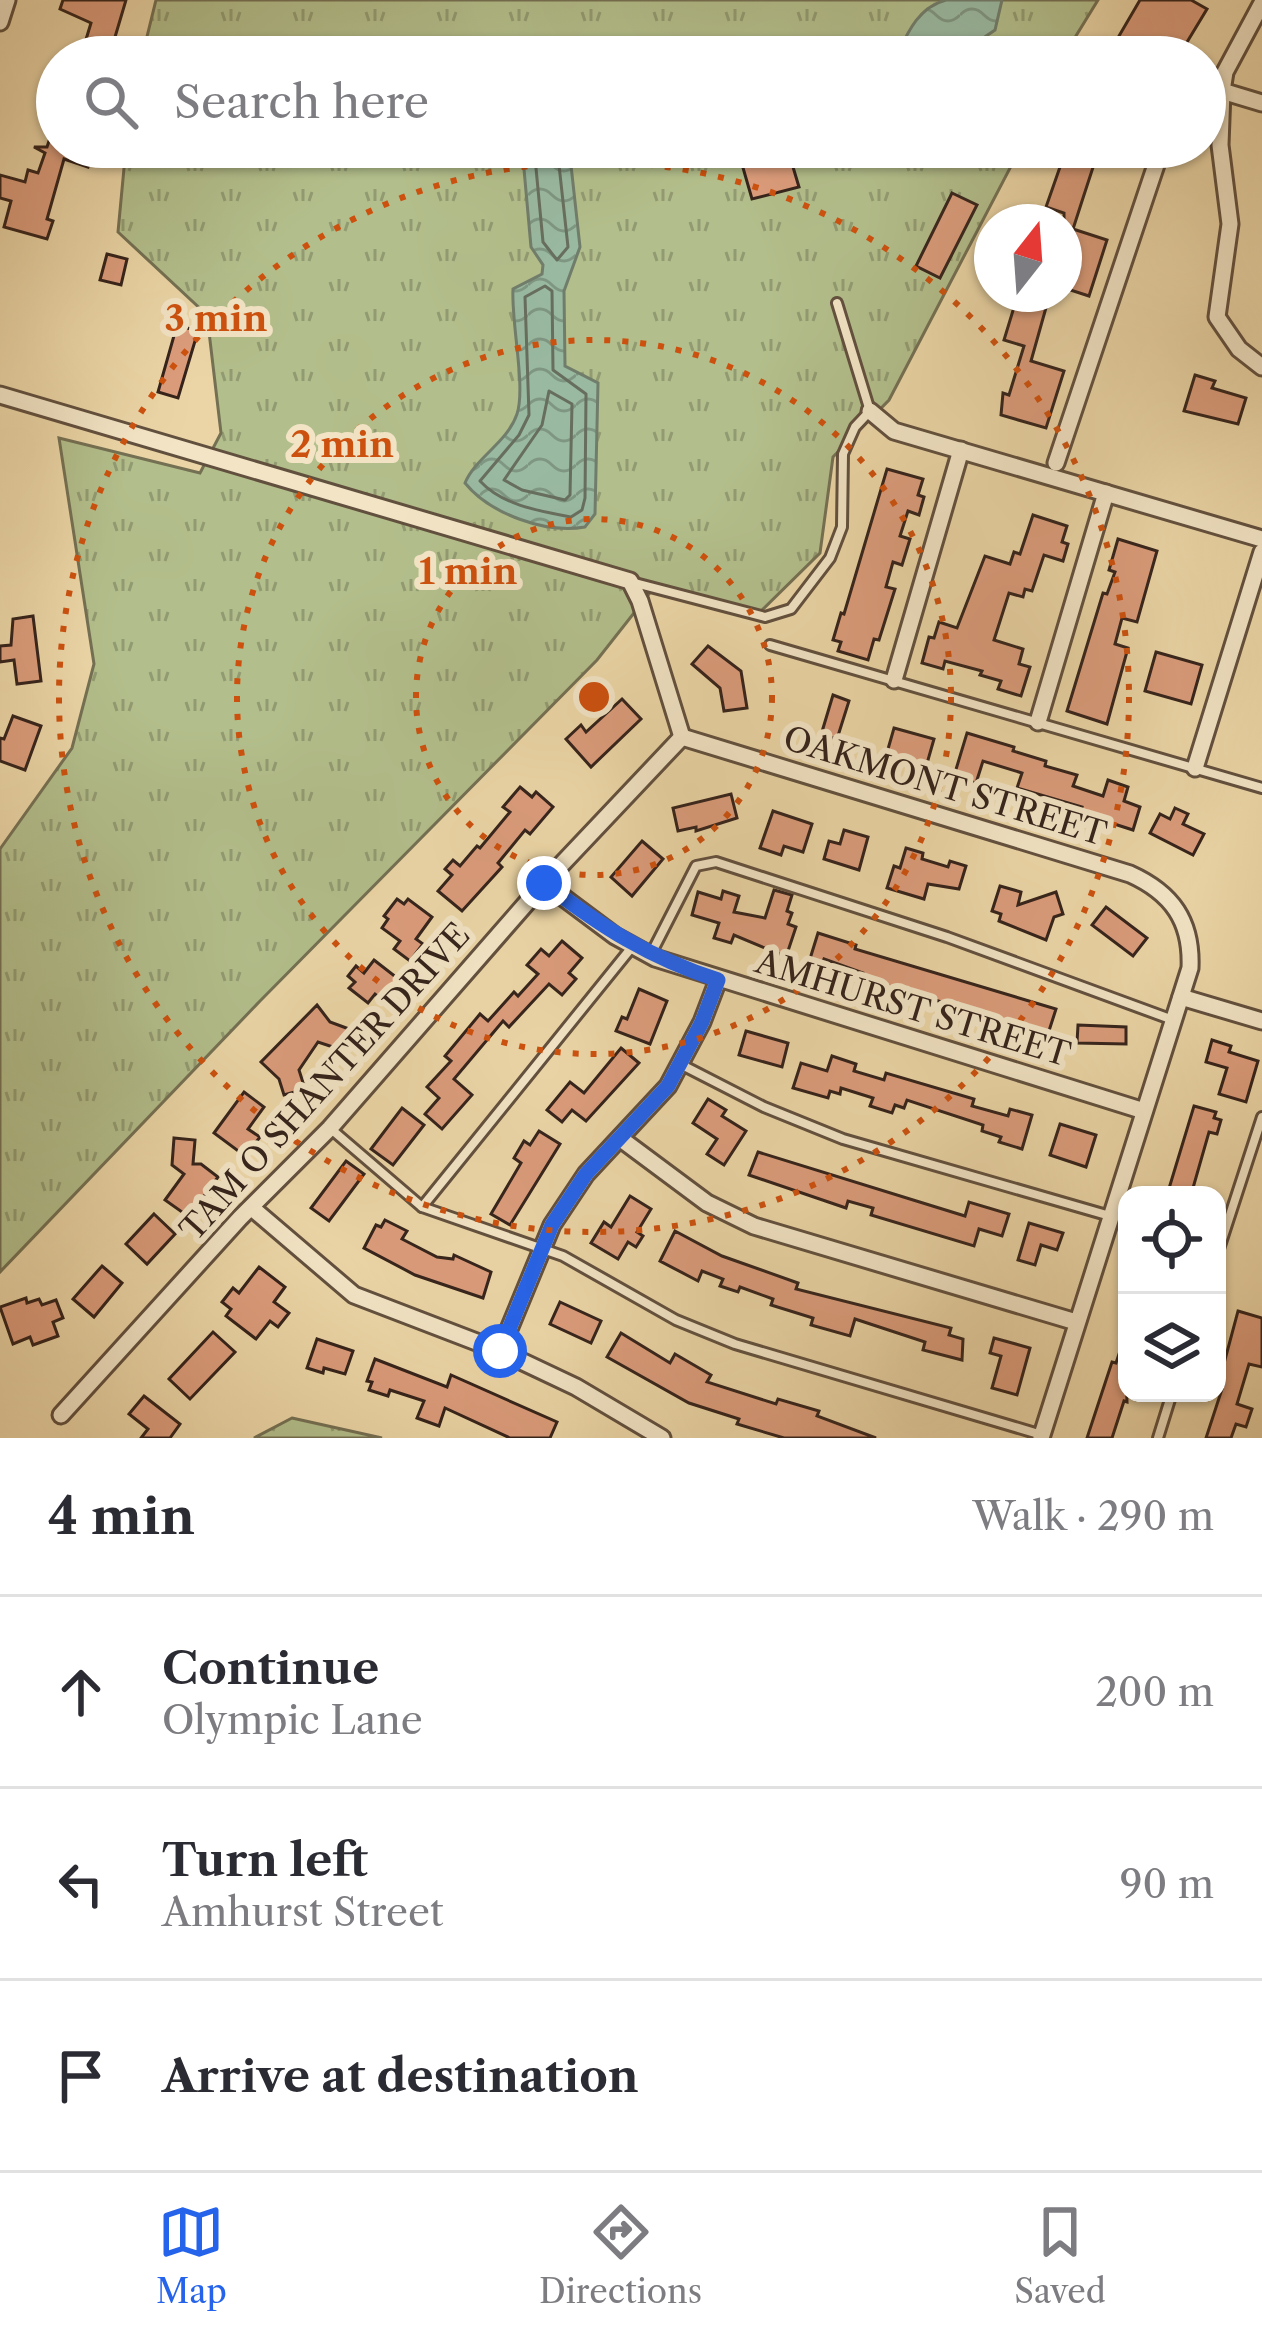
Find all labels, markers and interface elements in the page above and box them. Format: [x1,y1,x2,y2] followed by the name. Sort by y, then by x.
[36,36,1226,168] search box
[78,69,144,135] icon: search
[174,74,429,130] text: Search here
[974,204,1082,312] north arrow
[165,296,268,340] text: 3 min
[290,422,394,466] text: 2 min
[419,549,518,593] text: 1 min
[573,676,615,718] centre of rings
[779,717,1112,855] street label: OAKMONT STREET
[517,856,571,910] route end
[171,915,479,1249] street label: TAM O SHANTER DRIVE
[750,940,1076,1075] street label: AMHURST STREET
[1118,1186,1226,1402] map controls
[1118,1186,1226,1294] button: locate
[1118,1294,1226,1402] button: layers
[473,1324,527,1378] route start
[48,1485,195,1547] text: 4 min
[972,1492,1214,1540] text: Walk · 290 m
[162,1640,379,1696] text: Continue
[48,1659,114,1725] icon: ahead
[1095,1668,1214,1716] text: 200 m
[162,1696,423,1744] text: Olympic Lane
[162,1832,368,1888] text: Turn left
[48,1851,114,1917] icon: left
[1120,1860,1214,1908] text: 90 m
[162,1888,444,1936] text: Amhurst Street
[48,2043,114,2109] icon: arrive
[162,2048,639,2104] text: Arrive at destination
[156,2199,227,2312] tab: Map
[539,2199,702,2312] tab: Directions
[1014,2199,1106,2312] tab: Saved

